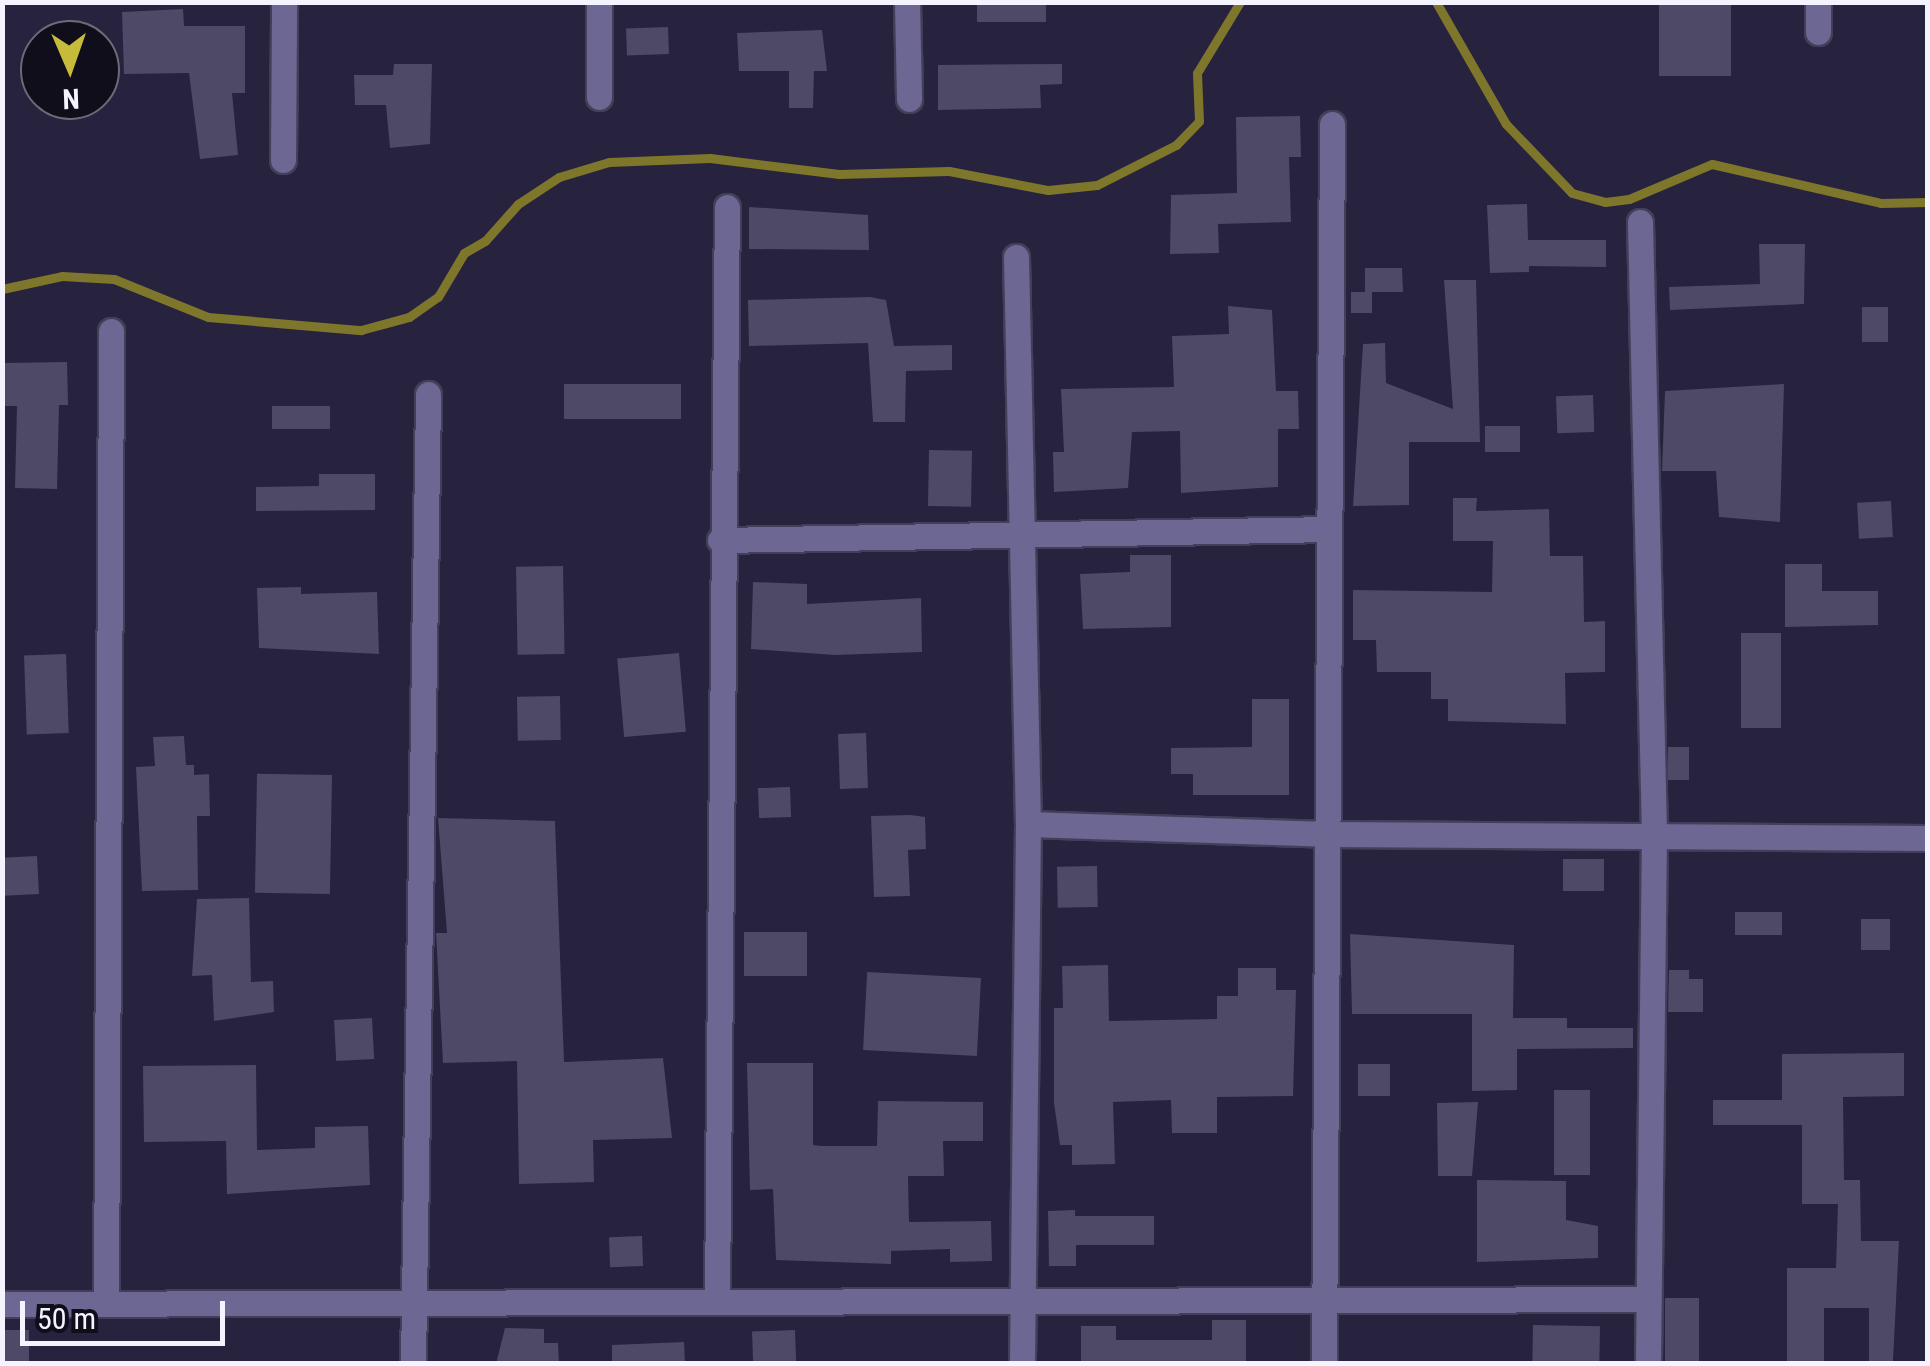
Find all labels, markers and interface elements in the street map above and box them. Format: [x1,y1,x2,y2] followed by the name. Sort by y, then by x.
[20,20,120,120] north arrow
[62,82,80,115] text: N
[25,1281,230,1343] scale bar
[37,1301,96,1336] text: 50 m

